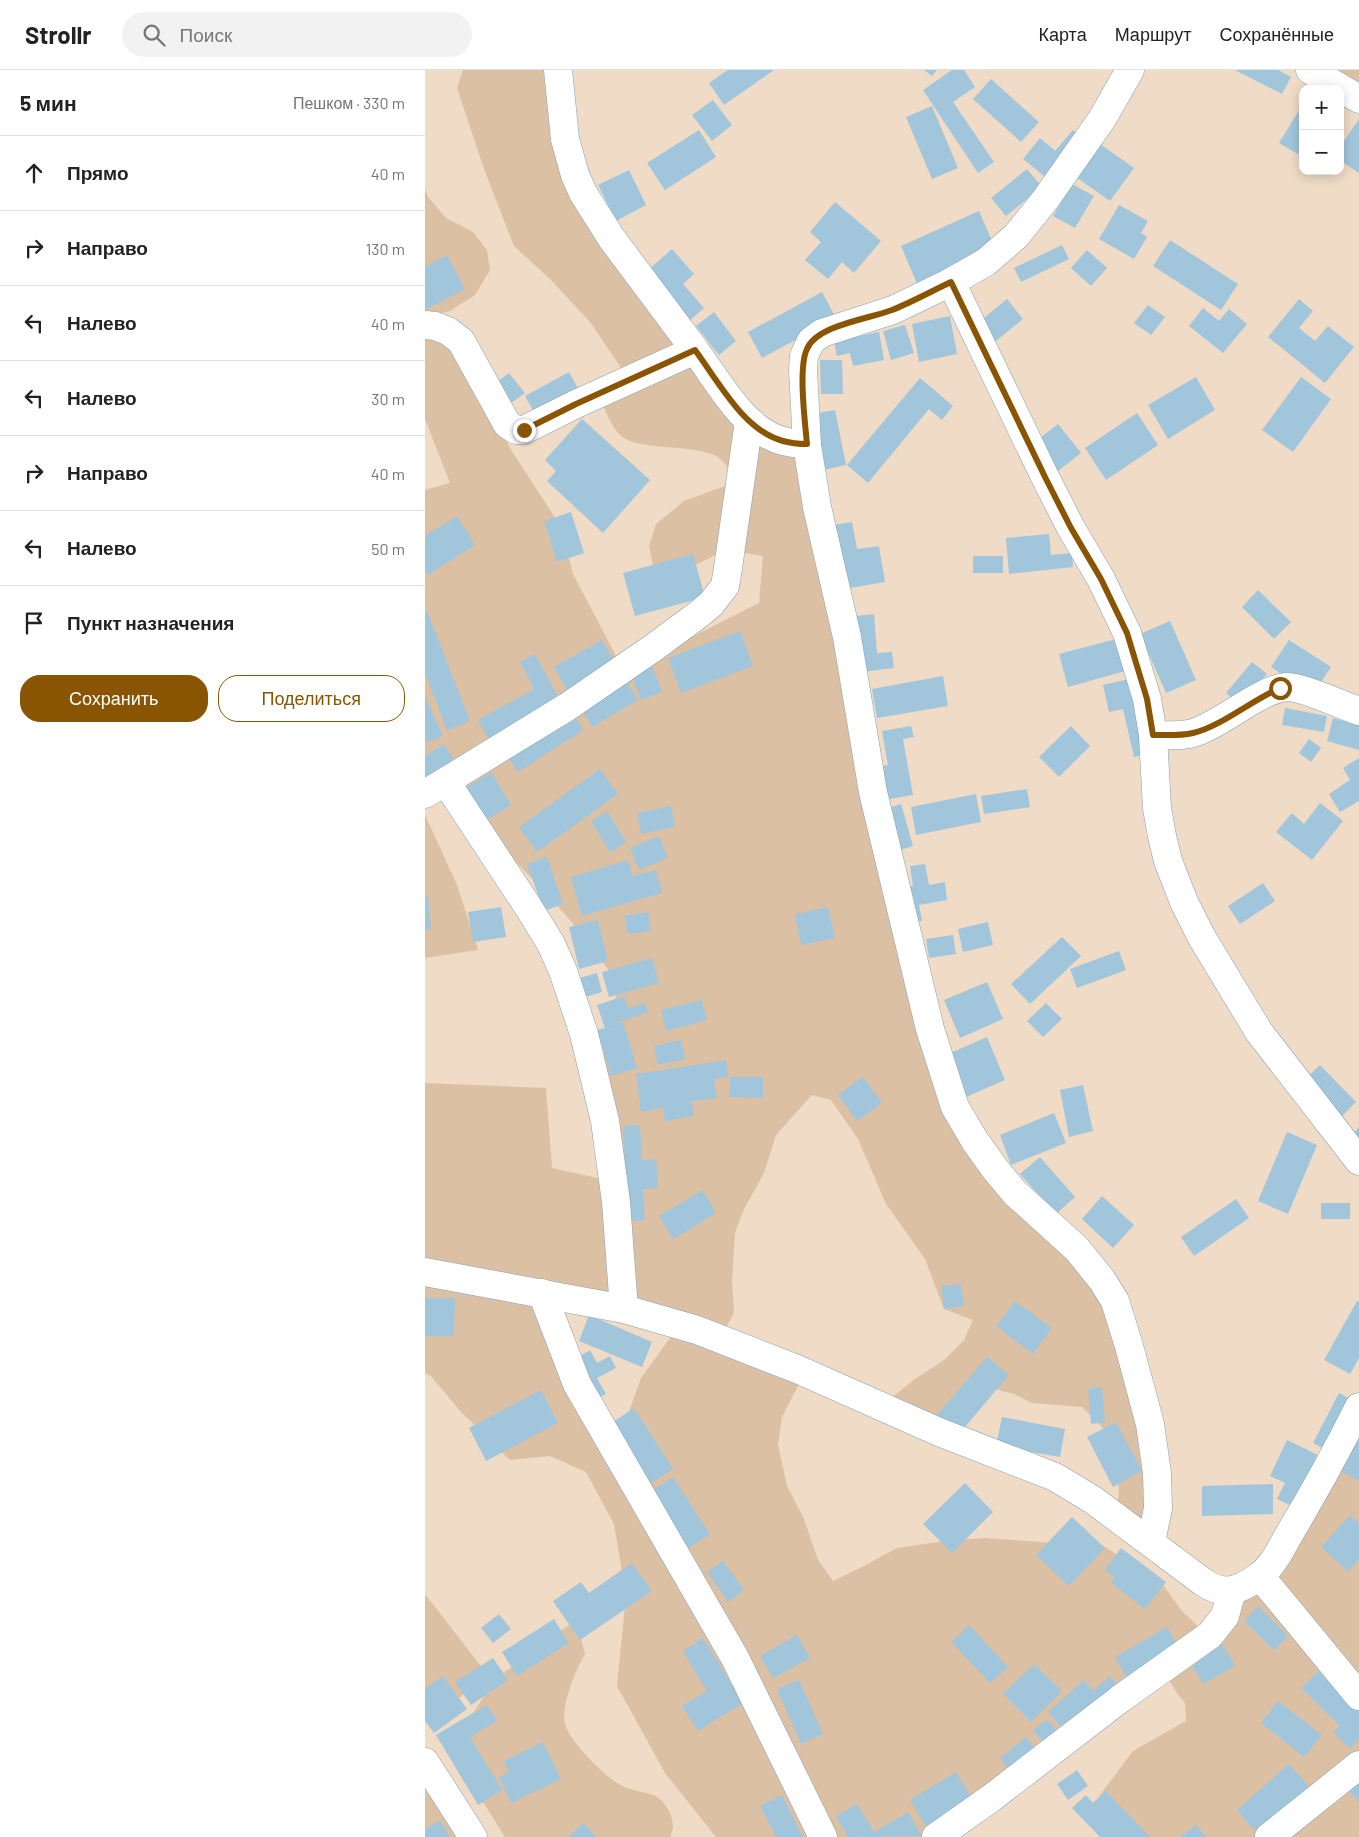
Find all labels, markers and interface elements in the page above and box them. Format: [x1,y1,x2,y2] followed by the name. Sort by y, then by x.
[122,12,472,57] search box
[25,20,92,49] text: Strollr
[140,21,168,49] icon: search
[180,23,232,46] text: Поиск
[1039,23,1087,45] text: Карта
[1115,23,1191,45] text: Маршрут
[1219,23,1334,45] text: Сохранённые
[1299,85,1344,175] map controls
[1299,85,1344,130] button: +
[20,90,77,115] text: 5 мин
[293,93,405,112] text: Пешком · 330 m
[1299,130,1344,175] button: −
[20,159,48,187] icon: ahead
[67,161,129,184] text: Прямо
[371,164,405,183] text: 40 m
[20,234,48,262] icon: right
[67,236,148,259] text: Направо
[366,239,405,258] text: 130 m
[20,309,48,337] icon: left
[67,311,137,334] text: Налево
[371,314,405,333] text: 40 m
[20,384,48,412] icon: left
[67,386,137,409] text: Налево
[371,389,405,408] text: 30 m
[513,419,536,442] route end
[20,459,48,487] icon: right
[67,461,148,484] text: Направо
[371,464,405,483] text: 40 m
[20,534,48,562] icon: left
[67,536,137,559] text: Налево
[371,539,405,558] text: 50 m
[20,609,48,637] icon: arrive
[67,611,234,634] text: Пункт назначения
[20,675,208,722] button: Сохранить
[218,675,405,722] button: Поделиться
[1269,677,1292,700] route start

